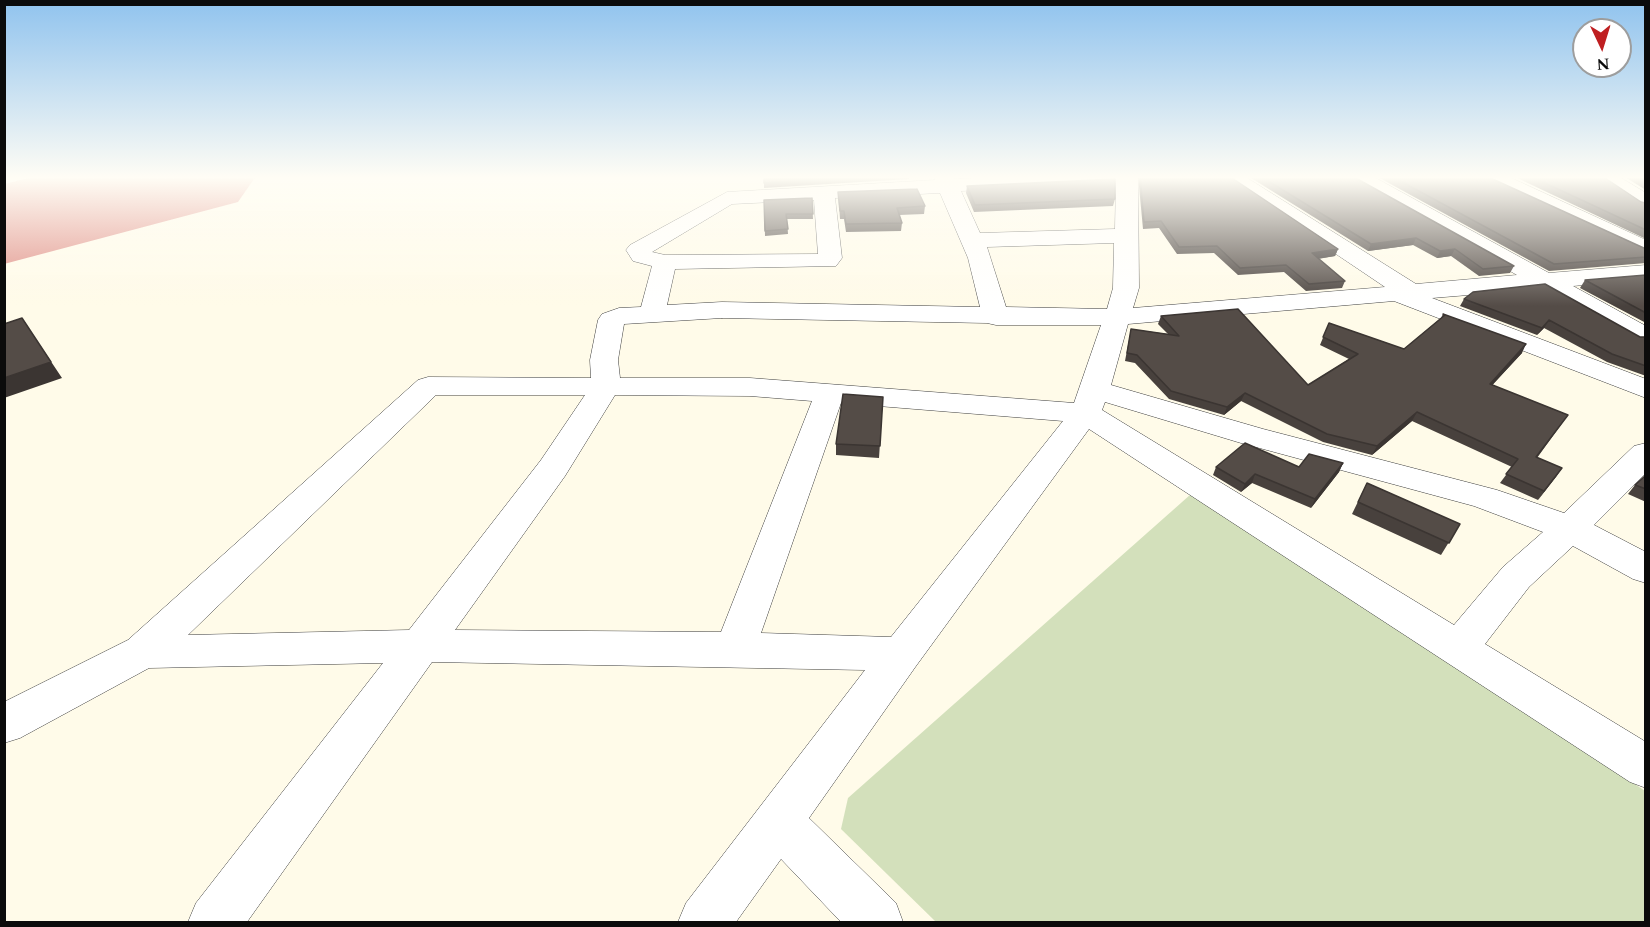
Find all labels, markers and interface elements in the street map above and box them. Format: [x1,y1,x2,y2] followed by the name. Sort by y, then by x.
[1572,18,1632,78] north arrow
[1596,52,1610,76] text: N

